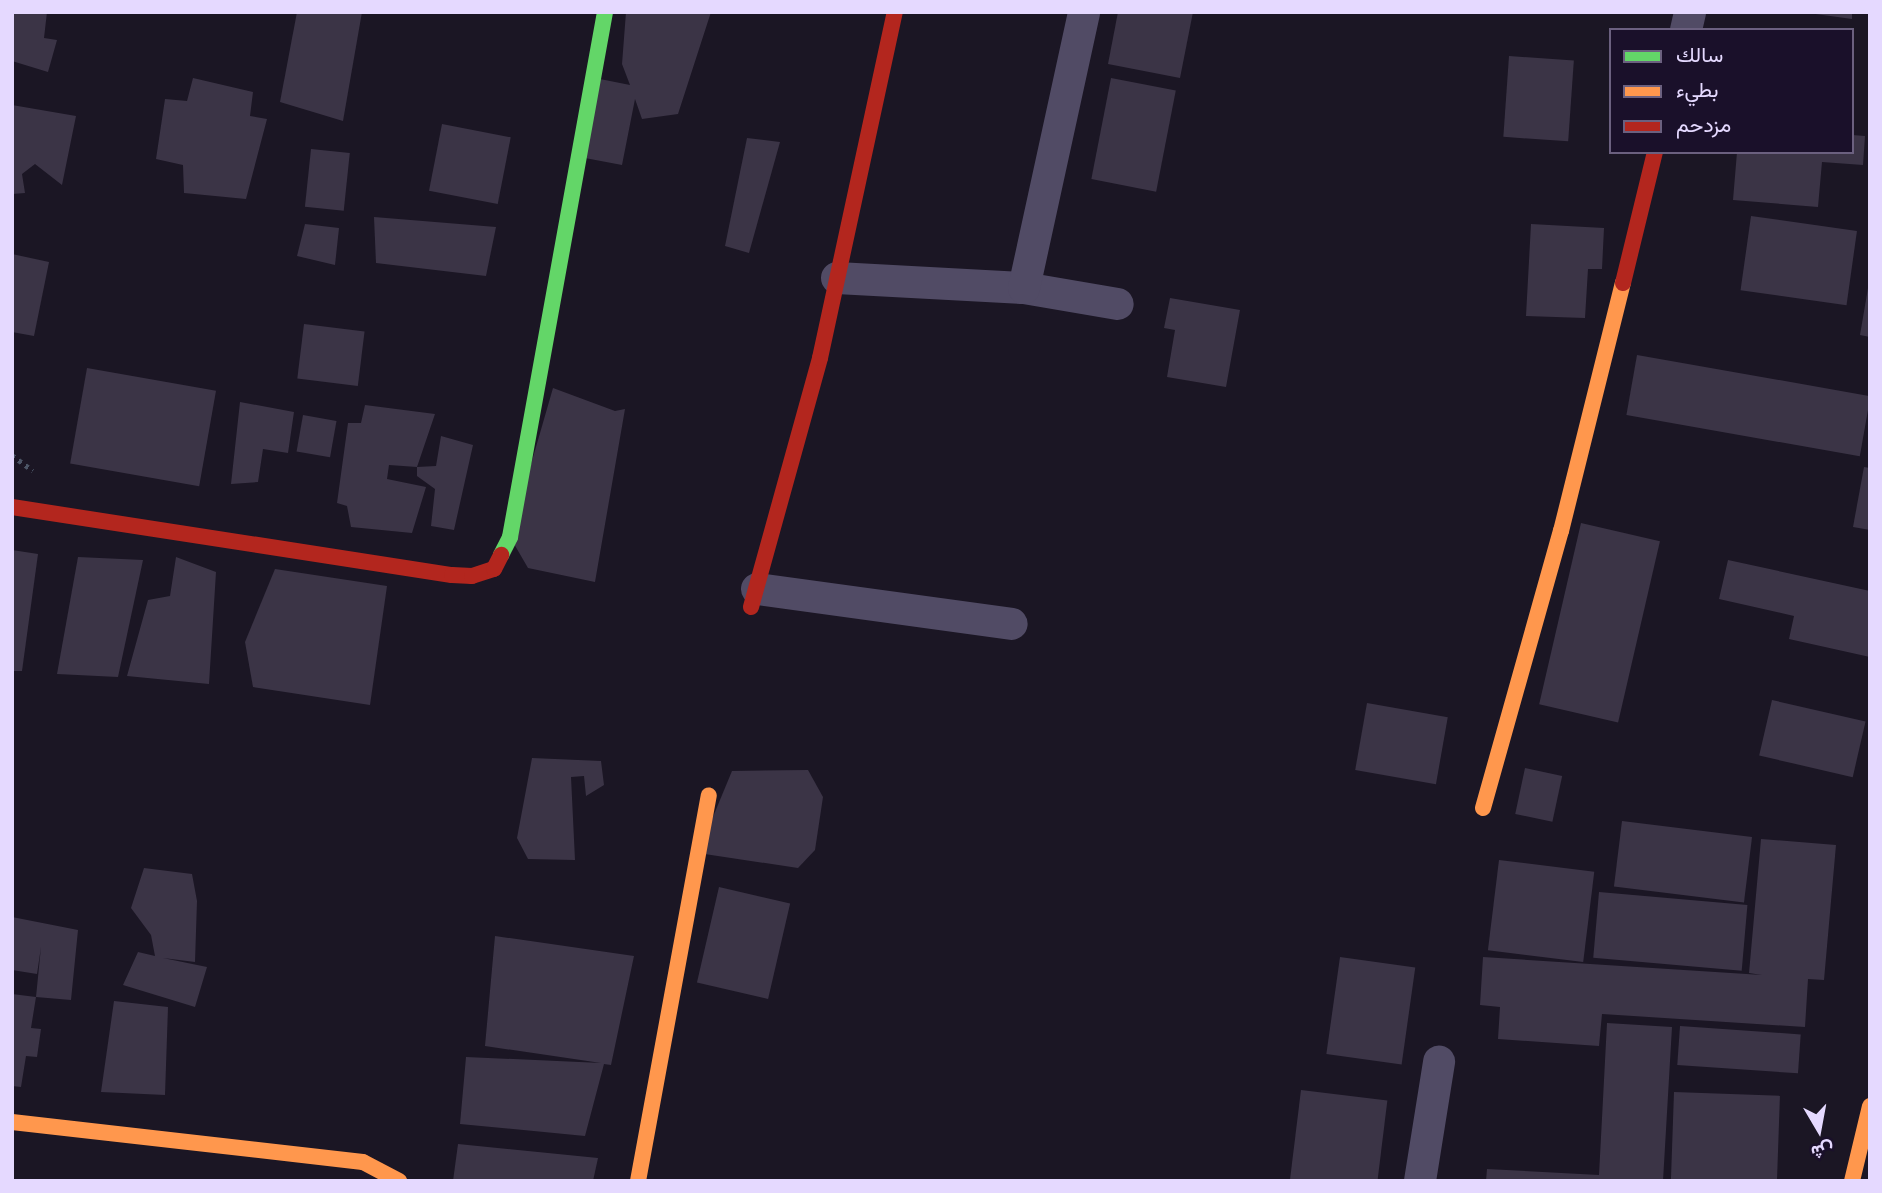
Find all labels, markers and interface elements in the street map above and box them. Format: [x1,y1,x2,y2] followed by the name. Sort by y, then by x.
[1609,28,1854,154] legend
[1676,42,1723,68] text: سالك
[1676,77,1719,103] text: بطيء
[1676,112,1731,138] text: مزدحم
[1784,1095,1854,1165] north arrow
[1809,1138,1836,1164] text: ش

